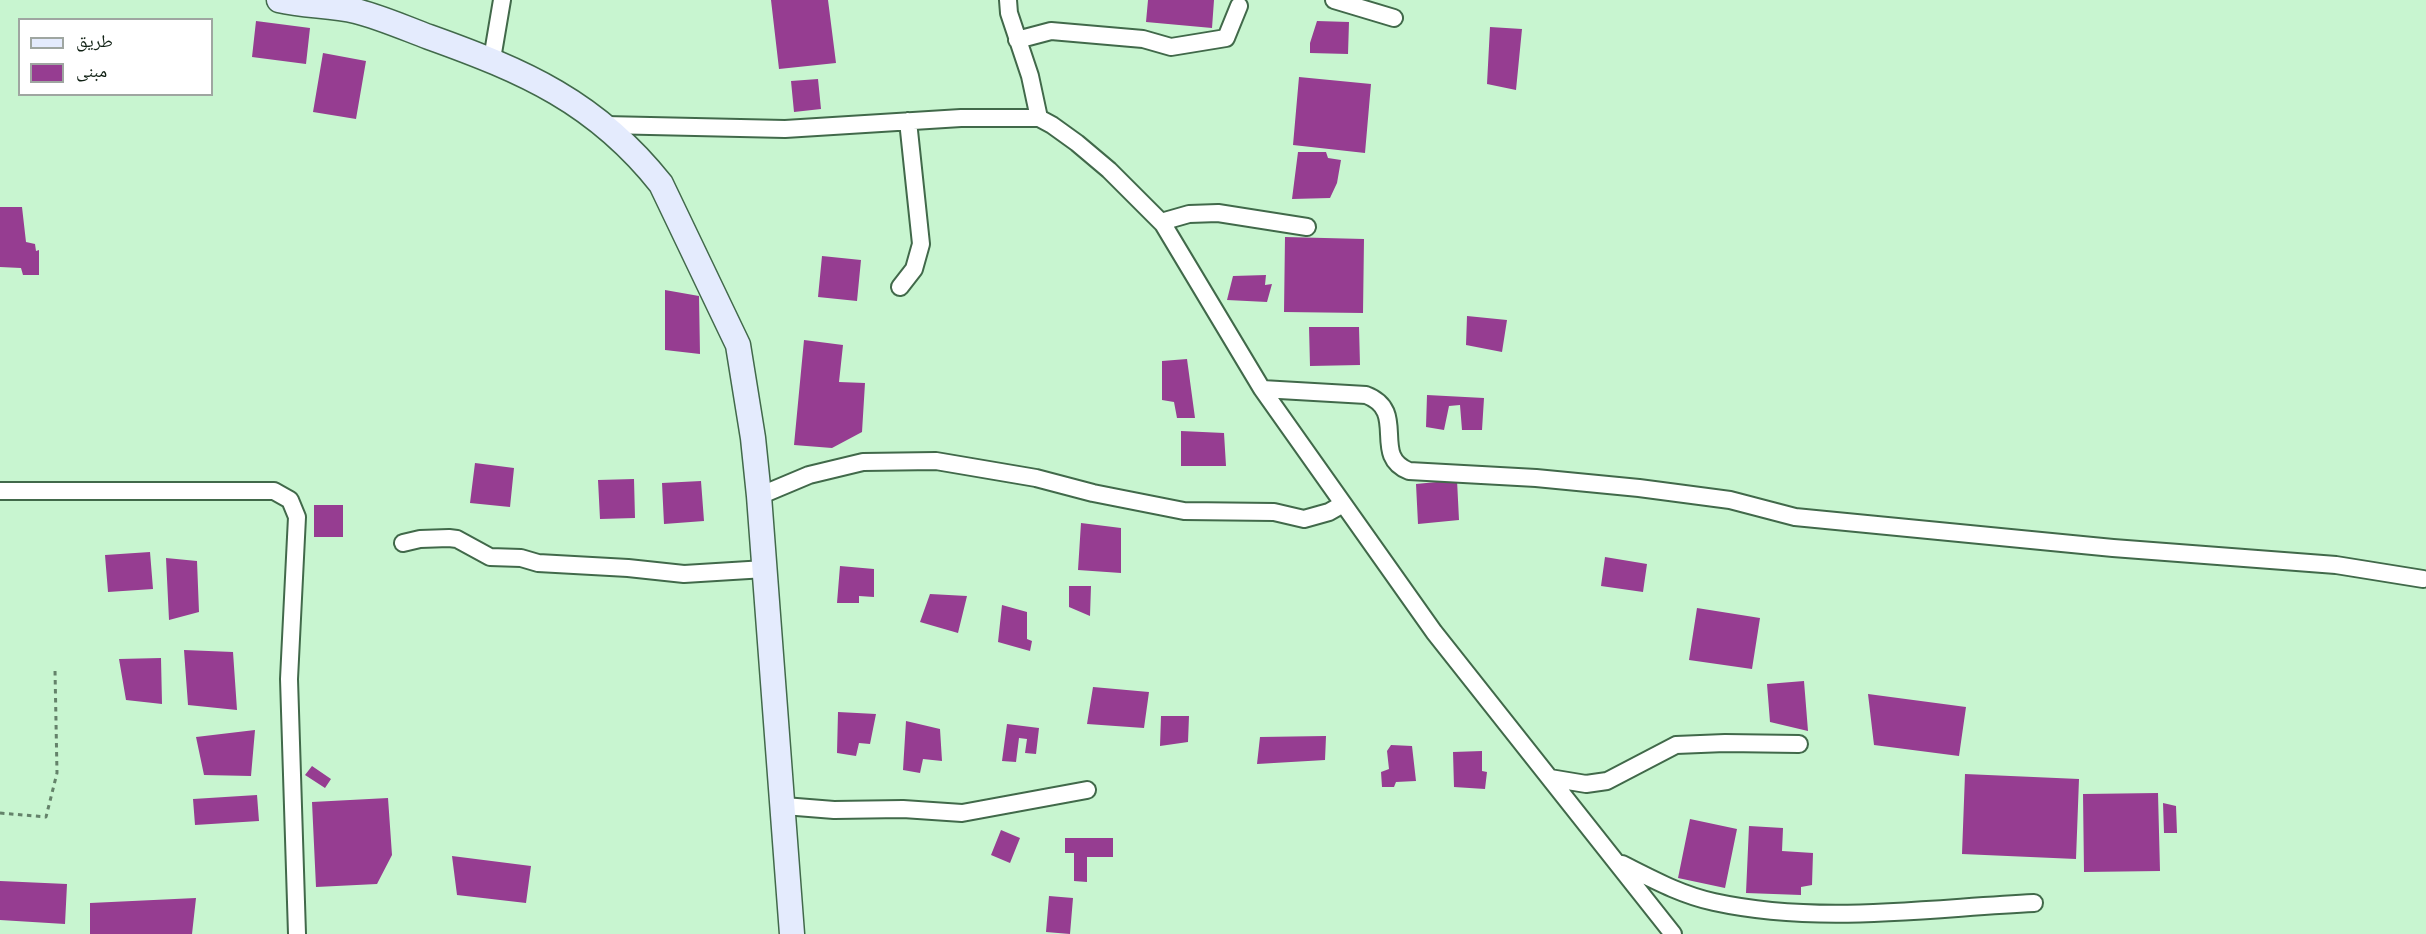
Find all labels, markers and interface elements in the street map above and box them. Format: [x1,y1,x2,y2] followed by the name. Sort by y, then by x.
[18,18,213,96] legend
[76,29,113,52] text: طريق
[76,59,107,82] text: مبنى

